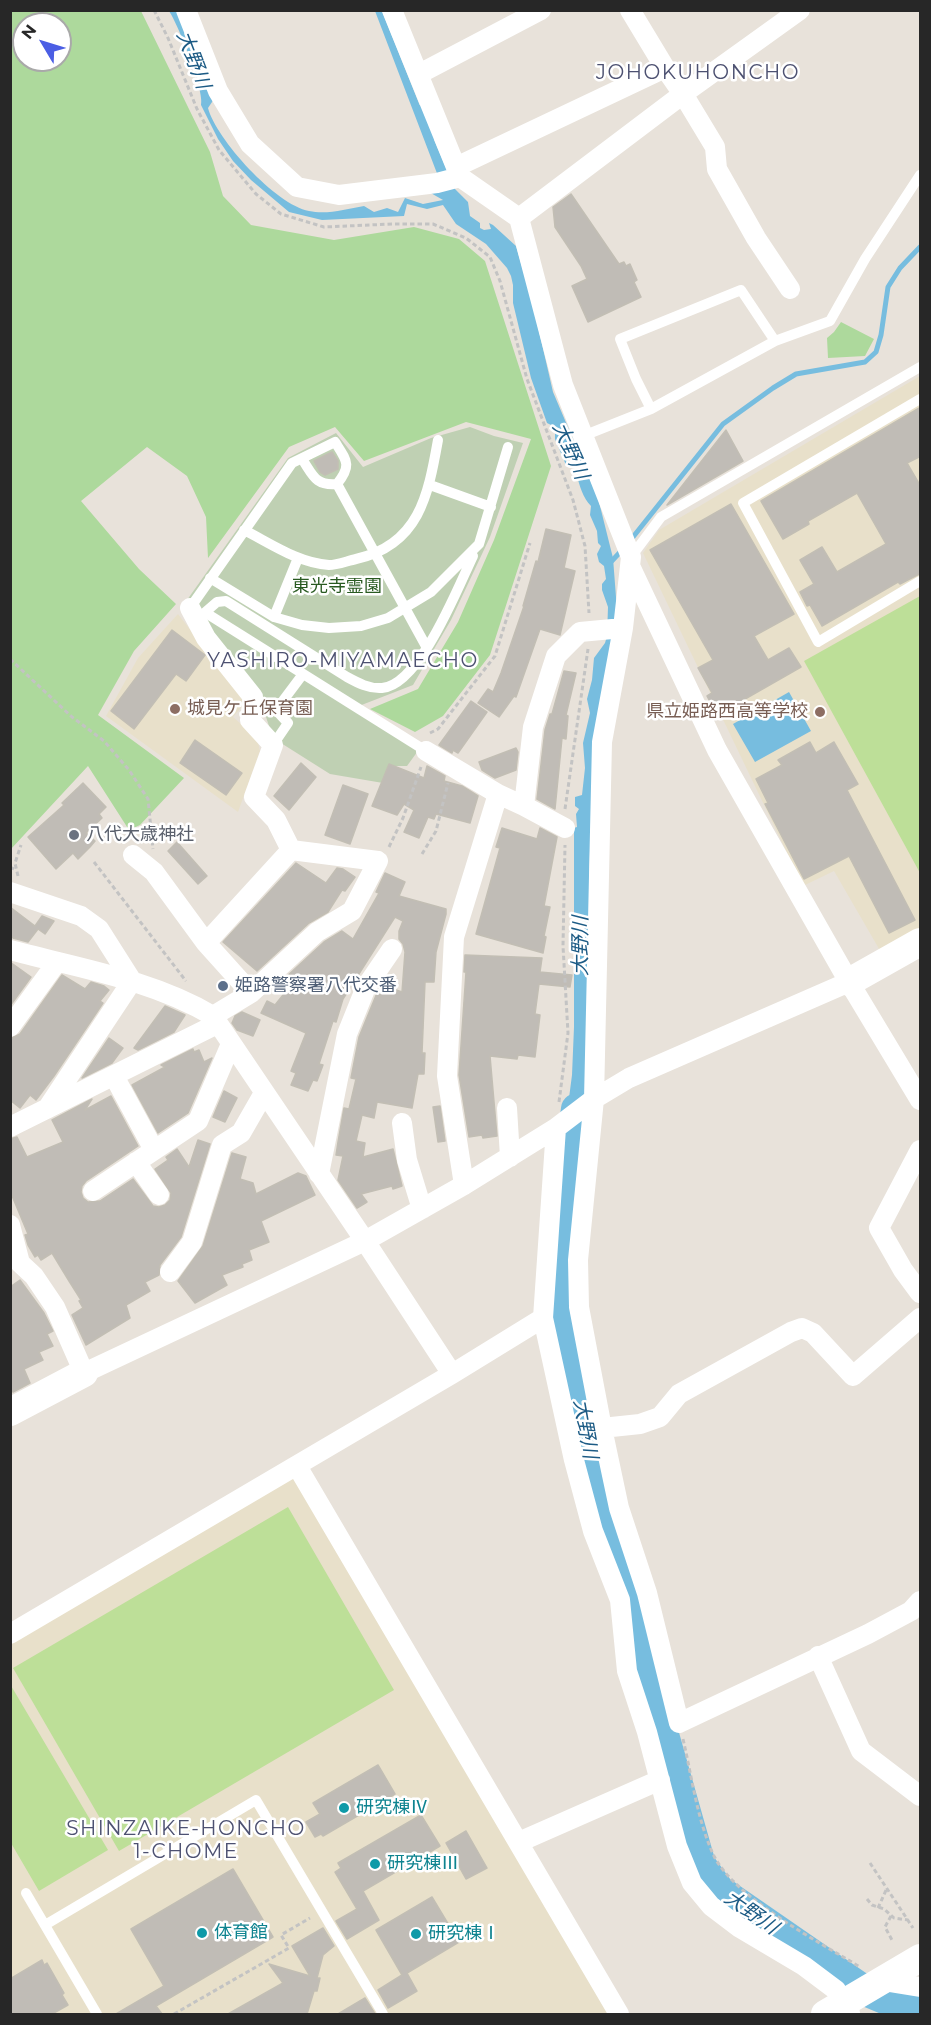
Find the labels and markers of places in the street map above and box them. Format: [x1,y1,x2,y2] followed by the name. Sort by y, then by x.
[187,698,313,720] place label: 城見ケ丘保育園
[646,701,808,723] place label: 県立姫路西高等学校
[168,702,182,716] marker: 城見ケ丘保育園
[813,705,827,719] marker: 県立姫路西高等学校
[86,824,194,846] place label: 八代大歳神社
[67,828,81,842] marker: 八代大歳神社
[235,975,397,997] place label: 姫路警察署八代交番
[216,979,230,993] marker: 姫路警察署八代交番
[356,1797,428,1819] place label: 研究棟Ⅳ
[337,1801,351,1815] marker: 研究棟Ⅳ
[387,1853,459,1875] place label: 研究棟Ⅲ
[368,1857,382,1871] marker: 研究棟Ⅲ
[214,1922,268,1944] place label: 体育館
[428,1923,500,1945] place label: 研究棟Ⅰ
[195,1926,209,1940] marker: 体育館
[409,1927,423,1941] marker: 研究棟Ⅰ

